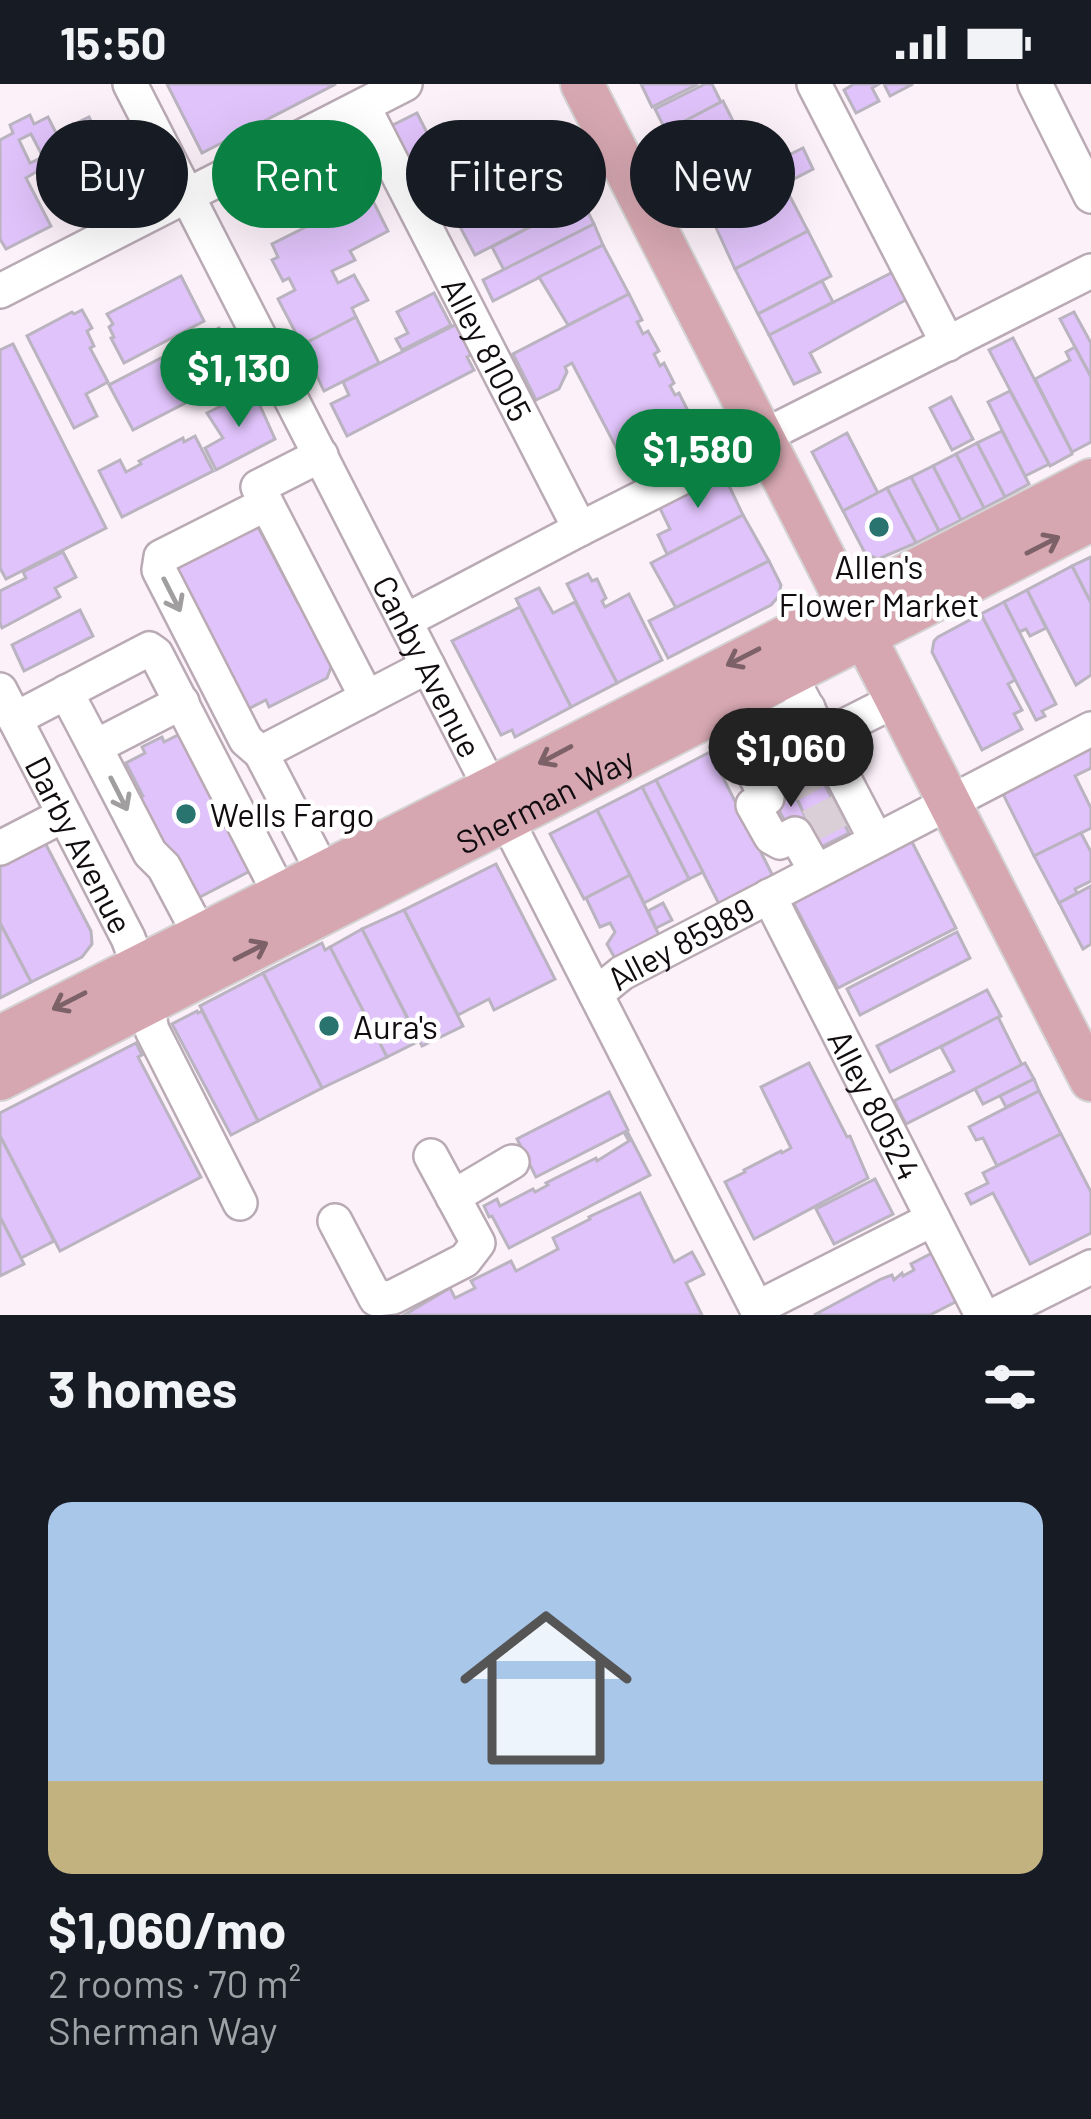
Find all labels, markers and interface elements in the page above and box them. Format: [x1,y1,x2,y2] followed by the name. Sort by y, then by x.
[60,15,166,69] text: 15:50
[36,120,188,228] chip: Buy
[212,120,382,228] chip: Rent
[406,120,606,228] chip: Filters
[630,120,795,228] chip: New
[434,270,541,428] street label: Alley 81005
[141,328,337,430] pin: $1,130
[187,343,291,390] text: $1,130
[600,409,796,511] pin: $1,580
[643,424,753,471] text: $1,580
[866,514,892,540] marker: Allen's Flower Market
[1024,533,1060,556] one-way arrow
[779,546,979,624] place label: Allen's Flower Market
[365,569,491,764] street label: Canby Avenue
[161,577,184,613] one-way arrow
[726,647,762,670] one-way arrow
[693,708,889,810] pin: $1,060
[736,723,846,770] text: $1,060
[449,738,640,862] street label: Sherman Way
[537,745,573,768] one-way arrow
[18,749,142,940] street label: Darby Avenue
[109,776,132,811] one-way arrow
[210,794,374,834] place label: Wells Fargo
[173,801,199,827] marker: Wells Fargo
[598,888,760,998] street label: Alley 85989
[233,938,268,961] one-way arrow
[52,991,87,1014] one-way arrow
[353,1006,438,1046] place label: Aura's
[316,1013,342,1039] marker: Aura's
[820,1023,930,1186] street label: Alley 80524
[977,1354,1043,1420] icon: filters
[48,1357,237,1418] text: 3 homes
[438,1580,654,1796] icon: home
[48,1898,286,1959] text: $1,060/mo
[48,1959,301,2006] text: 2 rooms · 70 m²
[48,2006,278,2053] text: Sherman Way

